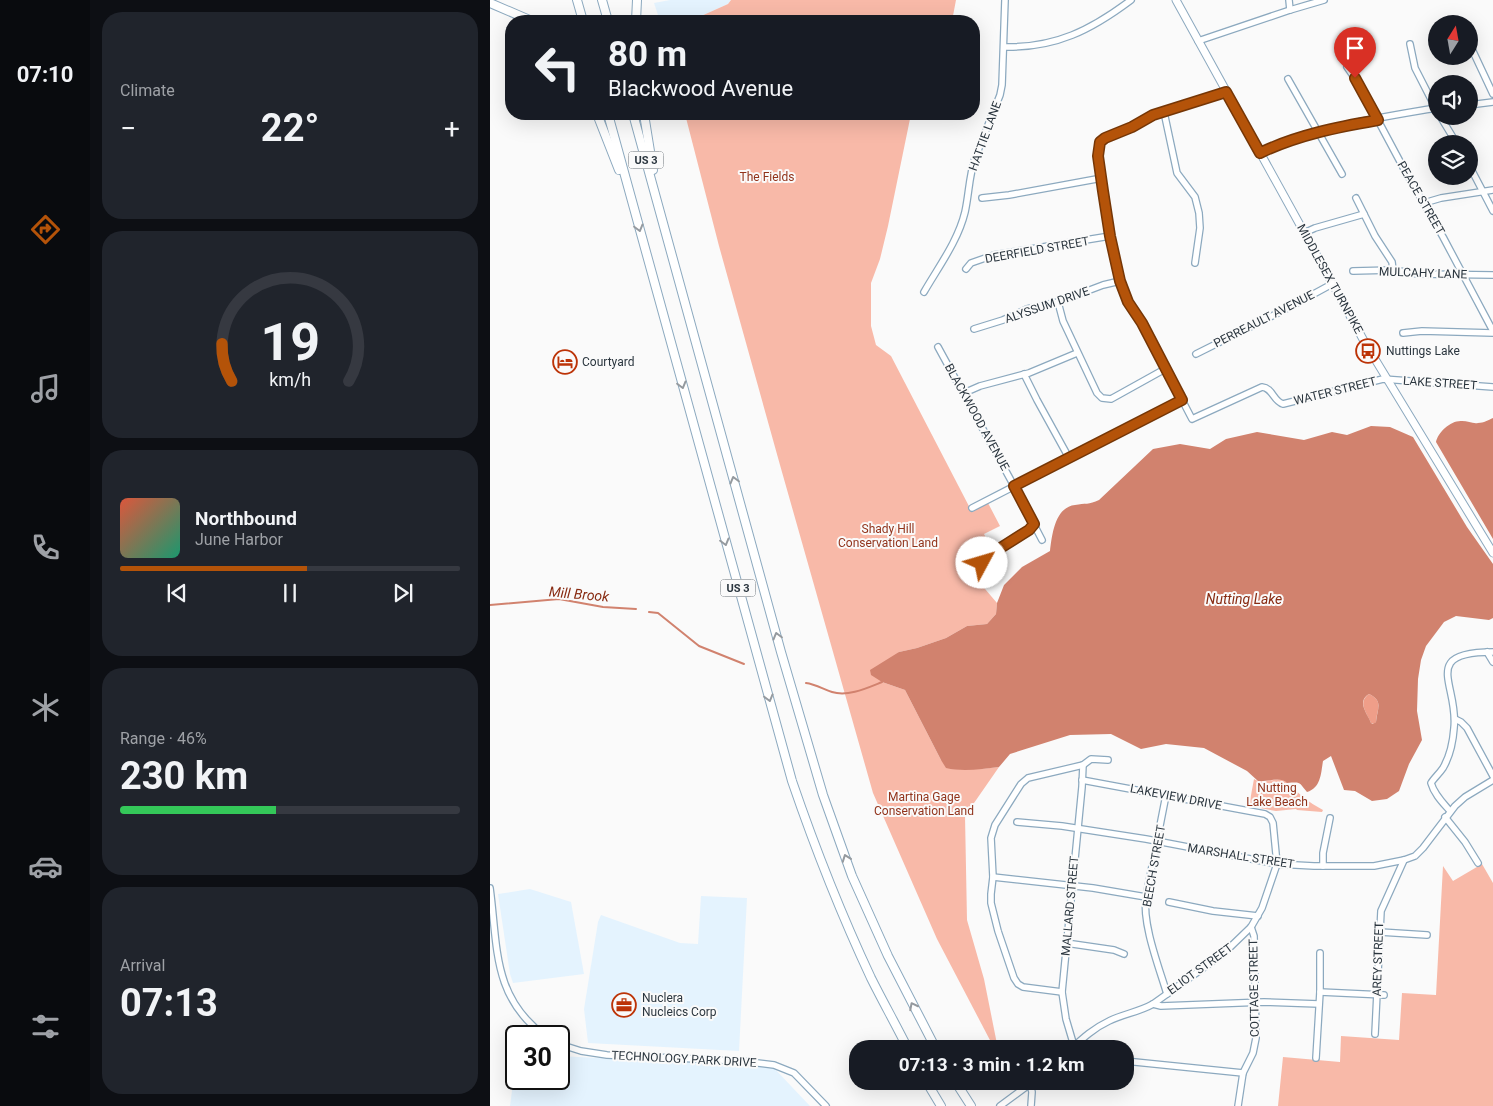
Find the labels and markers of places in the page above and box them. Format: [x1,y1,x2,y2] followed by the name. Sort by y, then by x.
[1334,27,1376,78] pin
[1355,338,1381,364] bus stop icon: Nuttings Lake
[1386,344,1460,358] place label: Nuttings Lake
[552,349,578,375] hotel icon: Courtyard
[582,355,634,369] place label: Courtyard
[642,991,717,1019] place label: Nuclera Nucleics Corp
[611,992,637,1018] office icon: Nuclera Nucleics Corp

